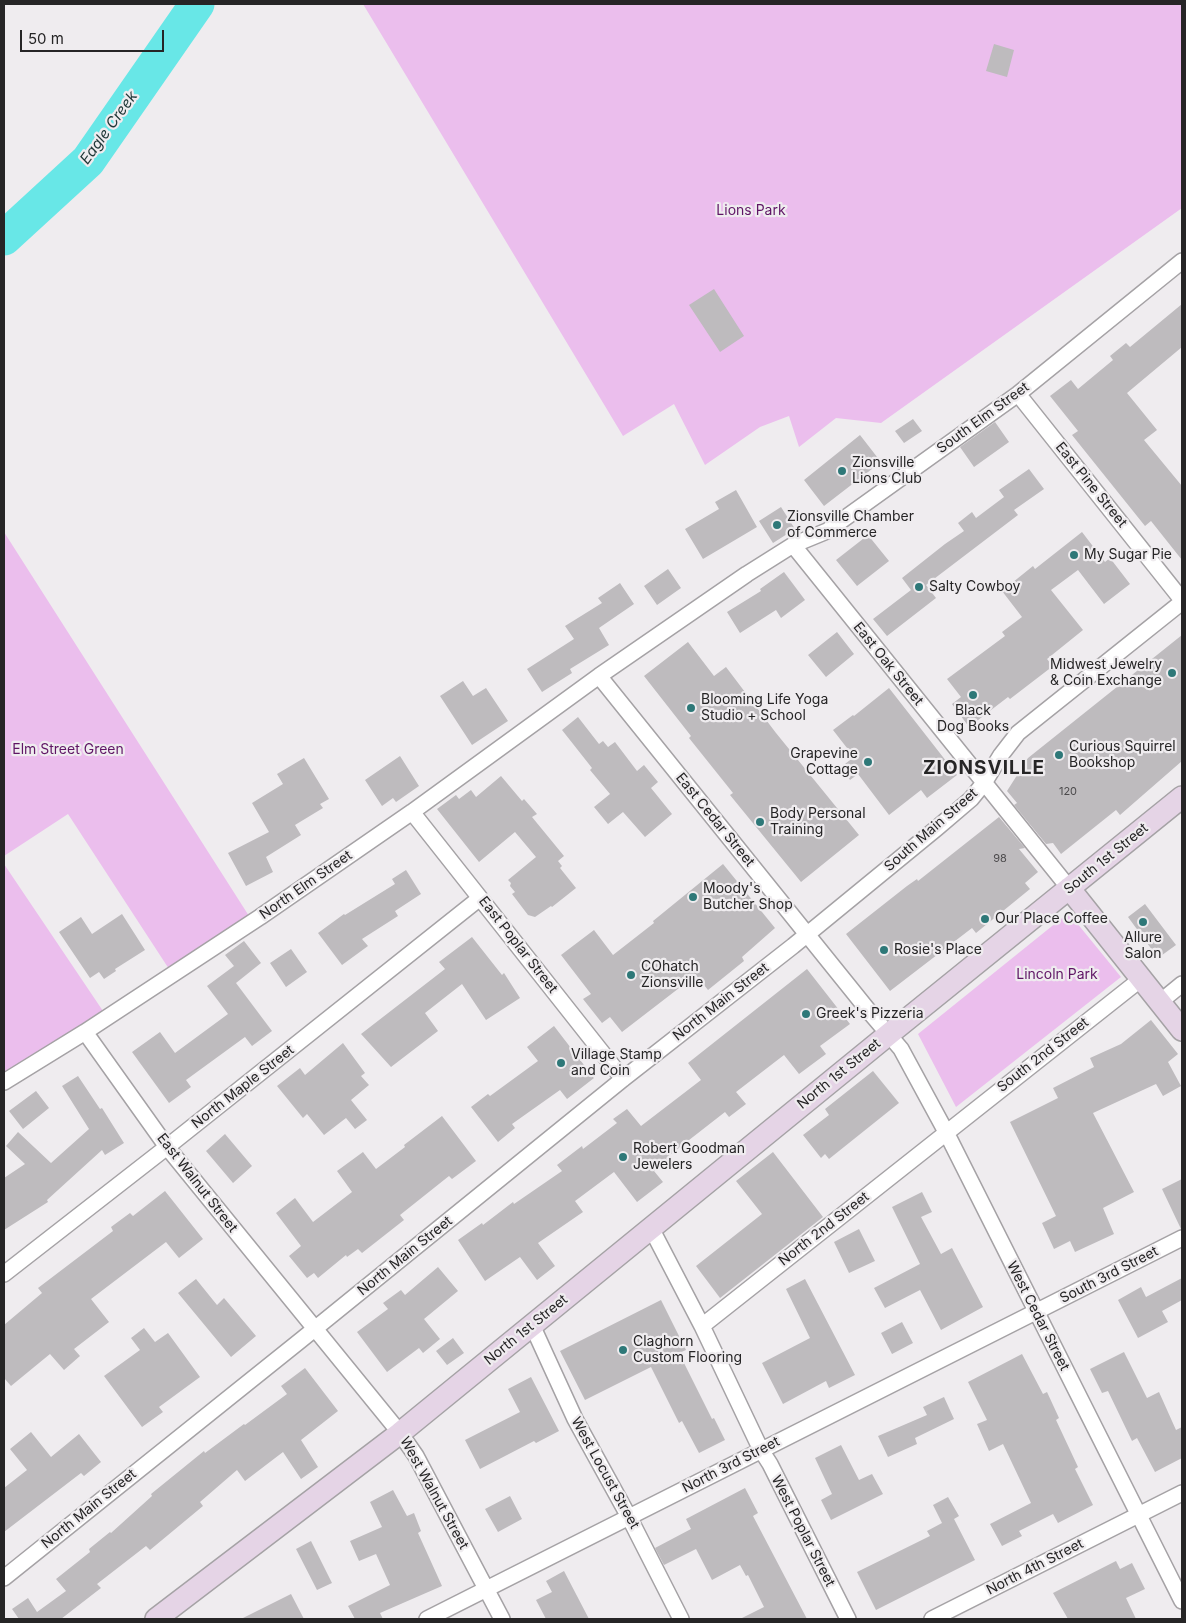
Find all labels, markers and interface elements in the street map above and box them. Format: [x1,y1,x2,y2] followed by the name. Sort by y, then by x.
[22,20,166,52] scale bar
[28,29,64,48] text: 50 m
[77,88,141,168] water label: Eagle Creek
[716,203,786,219] park label: Lions Park
[934,379,1032,457] street label: South Elm Street
[1052,439,1130,531] street label: East Pine Street
[852,455,922,488] place label: Zionsville Lions Club
[836,465,848,477] marker: Zionsville Lions Club
[787,509,914,542] place label: Zionsville Chamber of Commerce
[771,519,783,531] marker: Zionsville Chamber of Commerce
[1084,547,1172,563] place label: My Sugar Pie
[1068,549,1080,561] marker: My Sugar Pie
[929,579,1020,595] place label: Salty Cowboy
[913,581,925,593] marker: Salty Cowboy
[849,619,927,709] street label: East Oak Street
[1050,657,1162,690] place label: Midwest Jewelry & Coin Exchange
[1166,667,1178,679] marker: Midwest Jewelry & Coin Exchange
[967,689,979,701] marker: Black Dog Books
[701,692,828,724] place label: Blooming Life Yoga Studio + School
[685,702,697,714] marker: Blooming Life Yoga Studio + School
[937,703,1009,736] place label: Black Dog Books
[1069,739,1176,772] place label: Curious Squirrel Bookshop
[12,742,124,758] park label: Elm Street Green
[790,746,858,779] place label: Grapevine Cottage
[1053,749,1065,761] marker: Curious Squirrel Bookshop
[862,756,874,768] marker: Grapevine Cottage
[922,757,1046,779] district label: ZIONSVILLE
[672,770,758,870] street label: East Cedar Street
[881,785,981,875] street label: South Main Street
[1059,785,1077,799] house number: 120
[770,806,866,839] place label: Body Personal Training
[754,816,766,828] marker: Body Personal Training
[1060,820,1152,898] street label: South 1st Street
[257,847,355,923] street label: North Elm Street
[993,852,1007,866] house number: 98
[703,881,793,914] place label: Moody's Butcher Shop
[687,891,699,903] marker: Moody's Butcher Shop
[475,893,561,997] street label: East Poplar Street
[995,911,1108,927] place label: Our Place Coffee
[979,913,991,925] marker: Our Place Coffee
[1137,916,1149,928] marker: Allure Salon
[1124,930,1162,962] place label: Allure Salon
[894,942,982,958] place label: Rosie's Place
[878,944,890,956] marker: Rosie's Place
[641,959,703,992] place label: COhatch Zionsville
[670,959,772,1045] street label: North Main Street
[1016,967,1098,983] park label: Lincoln Park
[625,969,637,981] marker: COhatch Zionsville
[816,1006,924,1022] place label: Greek's Pizzeria
[800,1008,812,1020] marker: Greek's Pizzeria
[994,1014,1092,1096] street label: South 2nd Street
[794,1035,884,1113] street label: North 1st Street
[188,1042,298,1132] street label: North Maple Street
[571,1047,662,1080] place label: Village Stamp and Coin
[555,1057,567,1069] marker: Village Stamp and Coin
[153,1130,241,1236] street label: East Walnut Street
[633,1141,745,1174] place label: Robert Goodman Jewelers
[617,1151,629,1163] marker: Robert Goodman Jewelers
[775,1189,873,1269] street label: North 2nd Street
[354,1213,456,1299] street label: North Main Street
[1057,1243,1161,1307] street label: South 3rd Street
[1003,1258,1073,1374] street label: West Cedar Street
[481,1291,571,1369] street label: North 1st Street
[633,1334,742,1366] place label: Claghorn Custom Flooring
[617,1344,629,1356] marker: Claghorn Custom Flooring
[567,1414,643,1532] street label: West Locust Street
[680,1433,782,1497] street label: North 3rd Street
[396,1434,472,1552] street label: West Walnut Street
[38,1466,140,1552] street label: North Main Street
[768,1472,838,1590] street label: West Poplar Street
[984,1535,1086,1599] street label: North 4th Street

